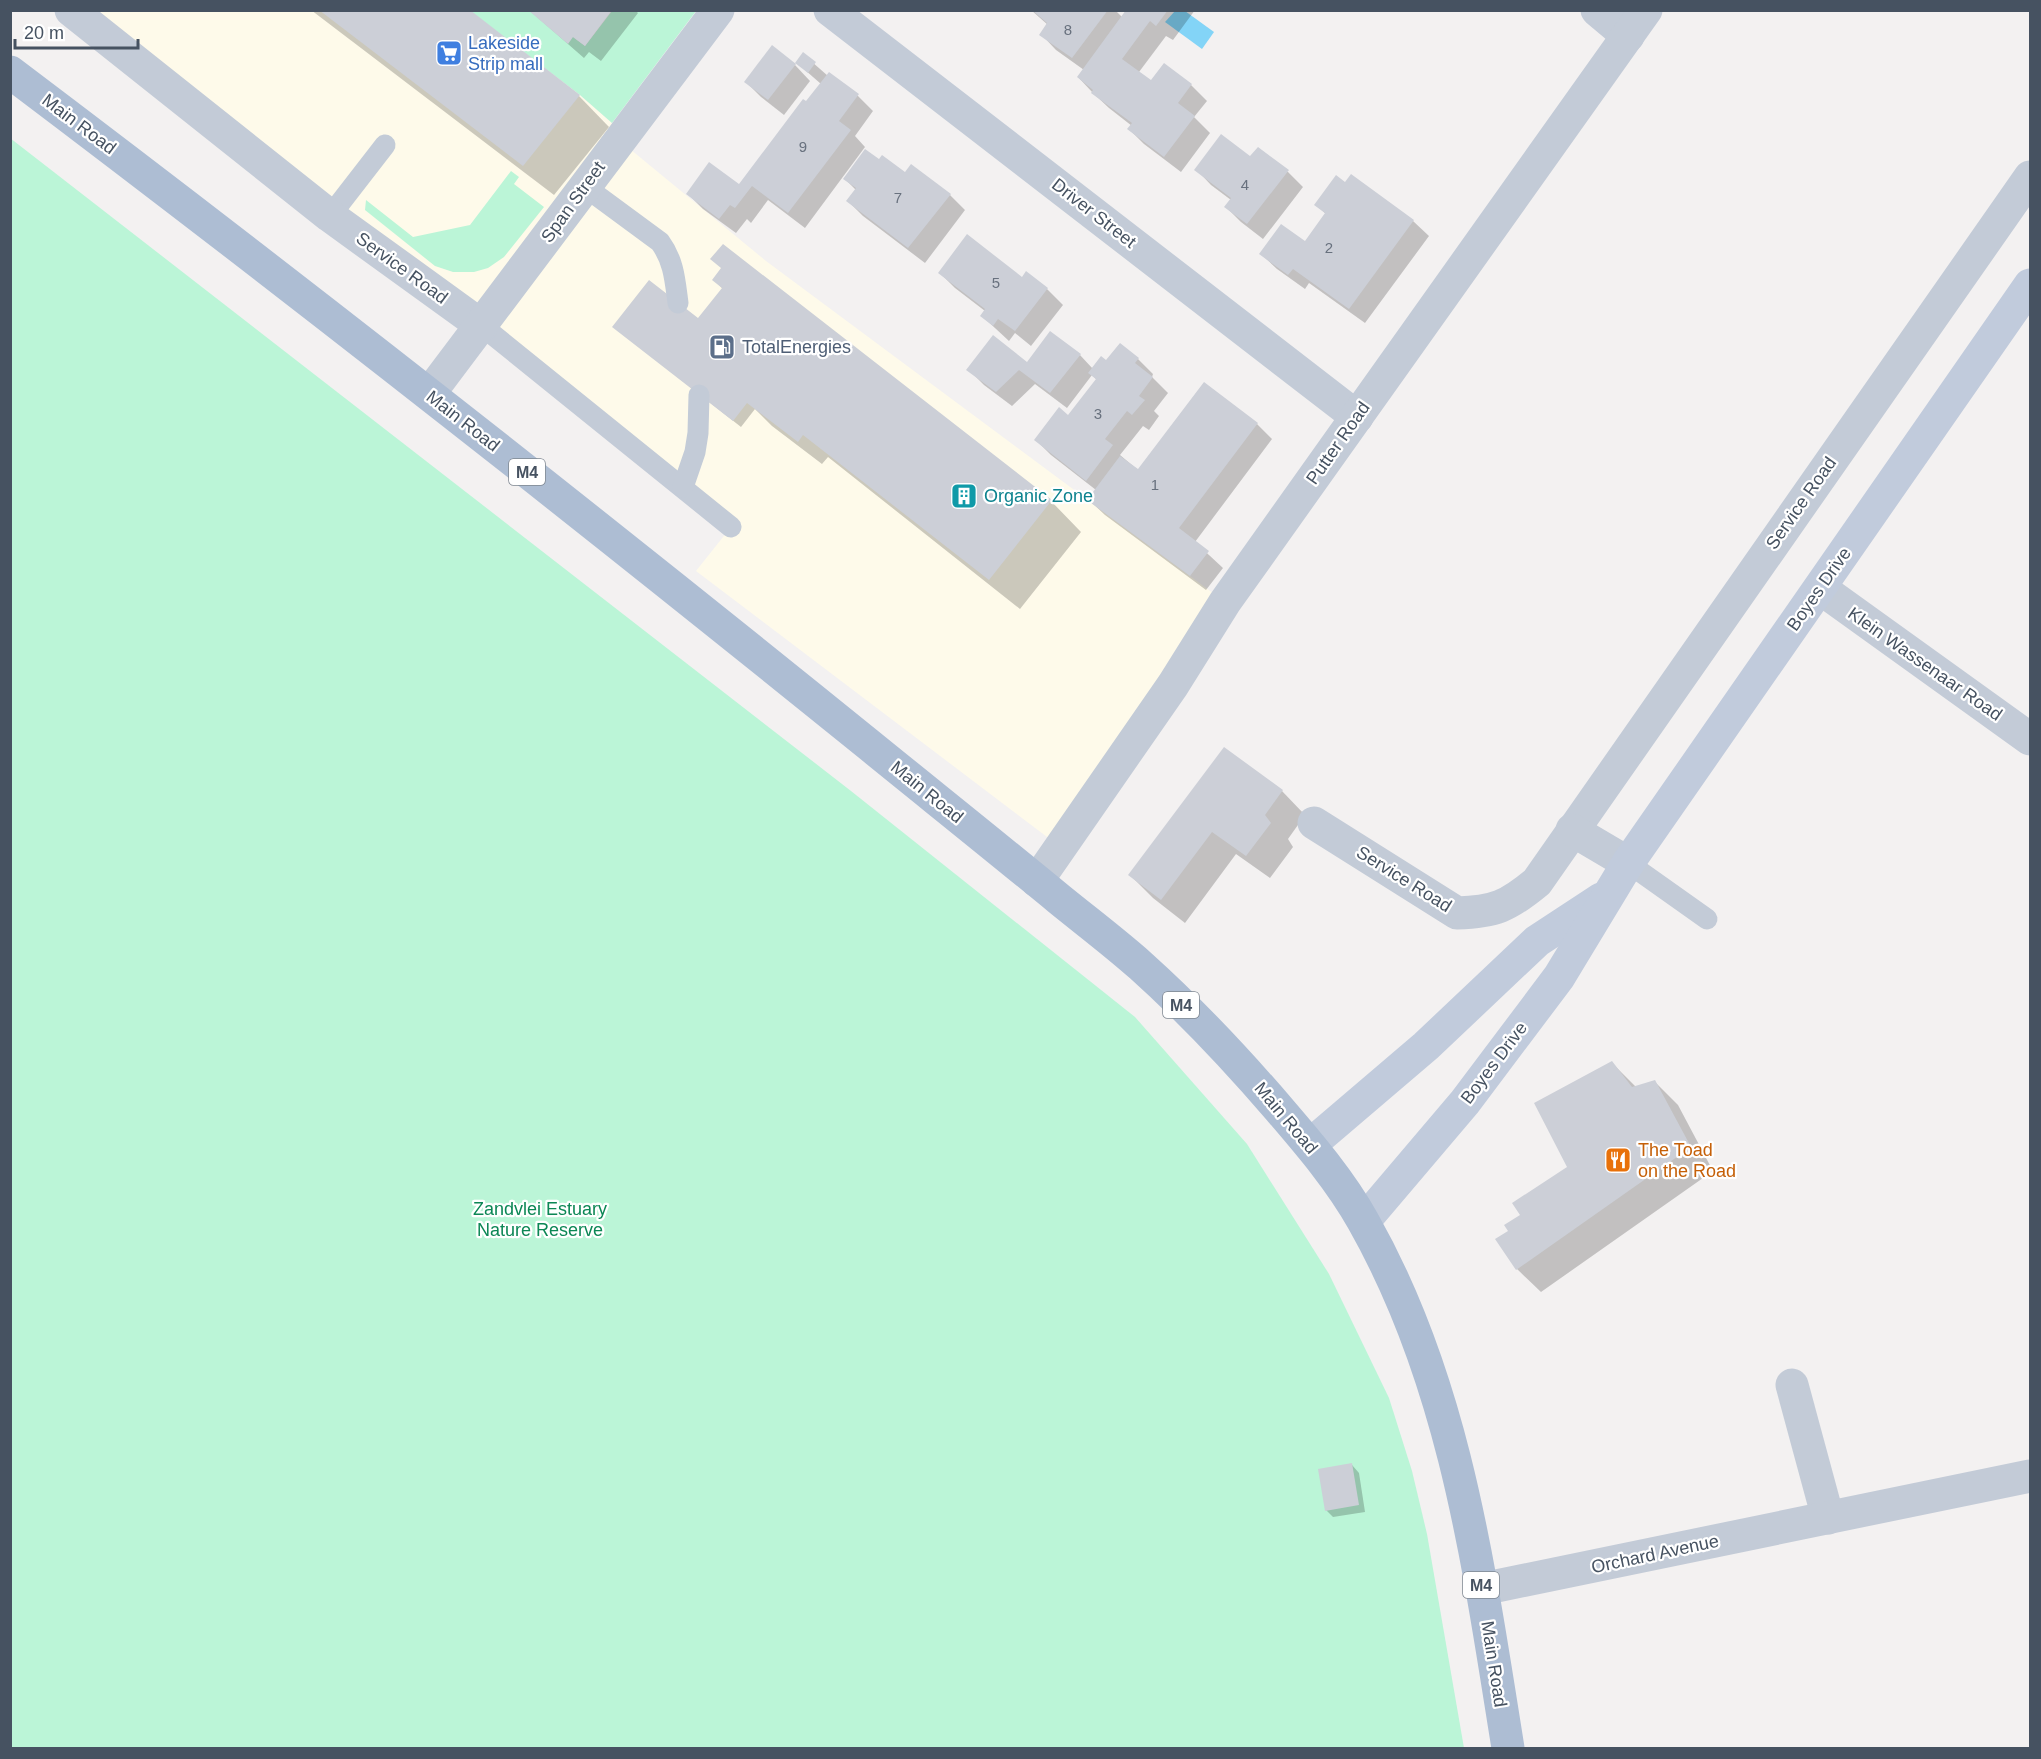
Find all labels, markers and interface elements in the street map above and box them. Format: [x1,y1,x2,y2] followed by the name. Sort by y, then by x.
[15,12,138,50] scale bar
[1064,21,1072,38] house number: 8
[24,23,64,43] text: 20 m
[468,33,543,74] place label: Lakeside Strip mall
[434,38,464,68] supermarket icon: Lakeside Strip mall
[38,90,120,158] street label: Main Road
[799,138,807,155] house number: 9
[537,158,609,246] street label: Span Street
[1048,174,1140,252] street label: Driver Street
[1241,176,1249,193] house number: 4
[894,189,902,206] house number: 7
[352,228,452,308] street label: Service Road
[1325,239,1333,256] house number: 2
[992,274,1000,291] house number: 5
[707,332,737,362] fuel station icon: TotalEnergies
[742,337,851,357] place label: TotalEnergies
[423,386,503,456] street label: Main Road
[1302,398,1374,488] street label: Putter Road
[1094,405,1102,422] house number: 3
[1762,453,1840,553] street label: Service Road
[509,459,545,485] road number: M4
[1151,476,1159,493] house number: 1
[949,481,979,511] building icon: Organic Zone
[984,486,1093,506] place label: Organic Zone
[1783,544,1855,634] street label: Boyes Drive
[1844,603,2006,725] street label: Klein Wassenaar Road
[887,757,967,827] street label: Main Road
[1353,842,1455,916] street label: Service Road
[1163,992,1199,1018] road number: M4
[1457,1018,1531,1108] street label: Boyes Drive
[1250,1078,1322,1158] street label: Main Road
[1638,1140,1736,1181] place label: The Toad on the Road
[1603,1145,1633,1175] restaurant icon: The Toad on the Road
[473,1199,607,1240] park label: Zandvlei Estuary Nature Reserve
[1589,1531,1721,1577] street label: Orchard Avenue
[1463,1572,1499,1598] road number: M4
[1477,1619,1511,1709] street label: Main Road

